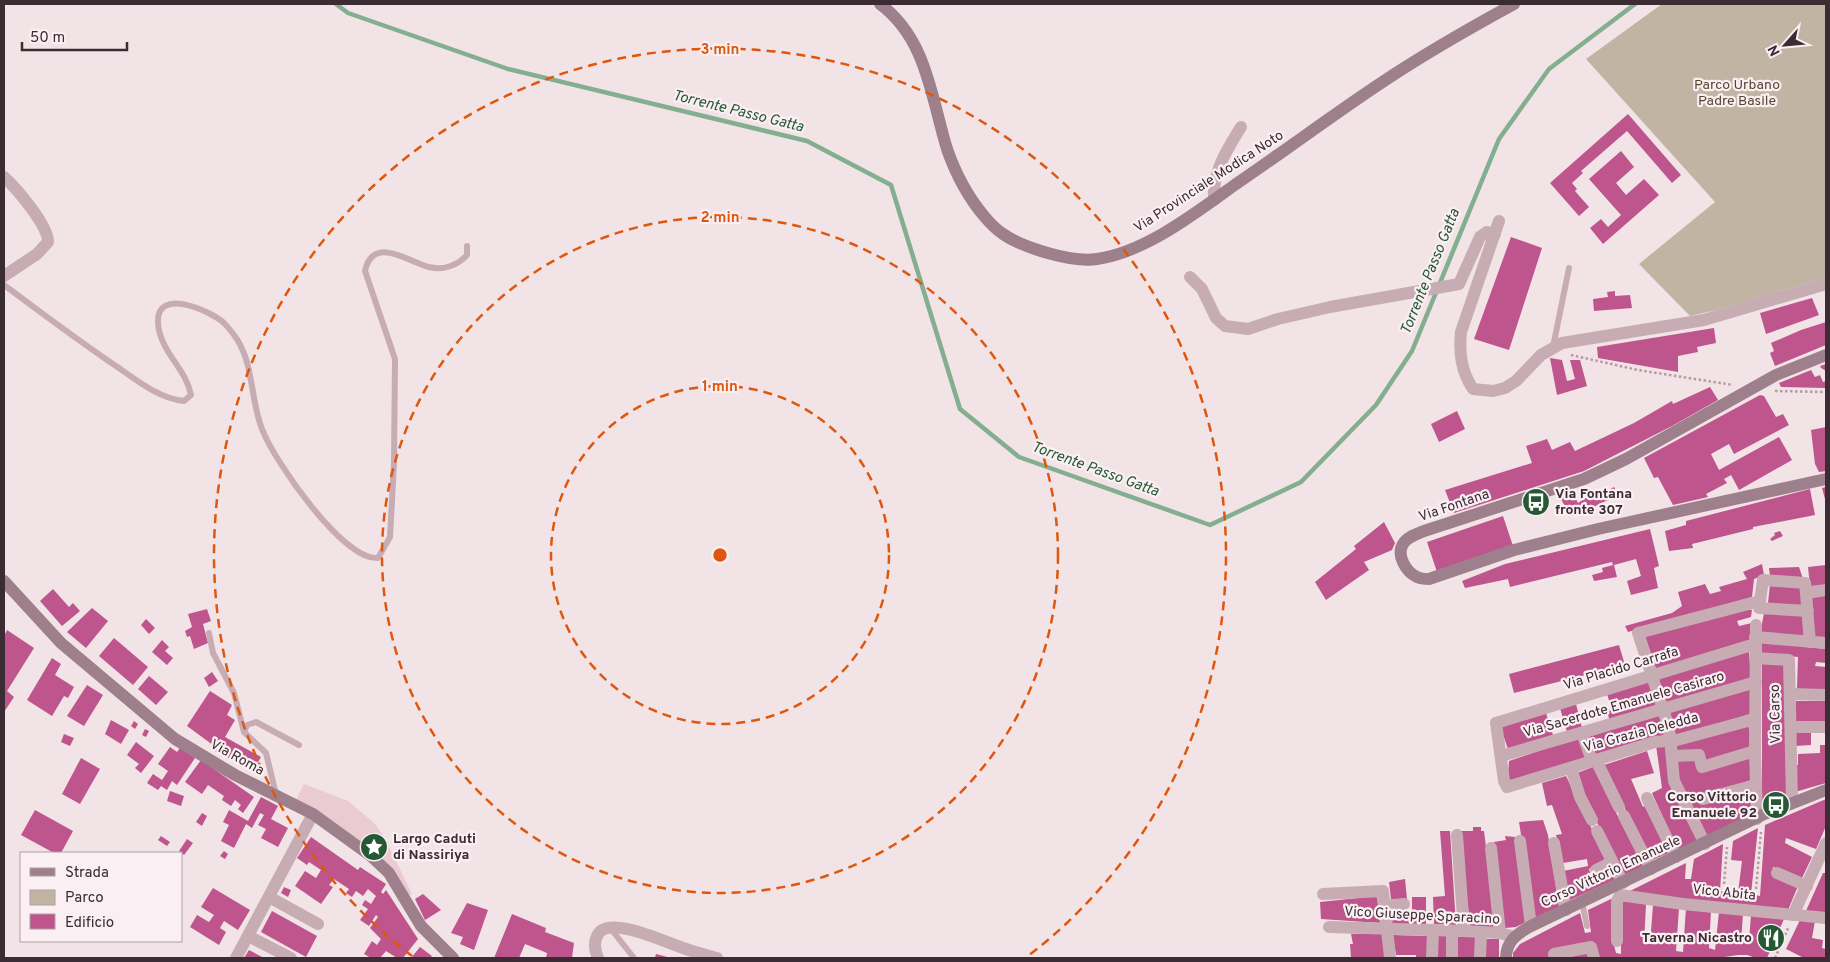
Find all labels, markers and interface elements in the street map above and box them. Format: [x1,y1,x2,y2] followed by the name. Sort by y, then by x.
[22,20,128,52] scale bar
[1760,20,1810,70] north arrow
[30,29,65,48] text: 50 m
[700,41,740,60] text: 3 min
[1765,42,1785,59] text: N
[1694,77,1780,110] park label: Parco Urbano Padre Basile
[671,87,806,138] water label: Torrente Passo Gatta
[1131,127,1287,237] street label: Via Provinciale Modica Noto
[1397,206,1465,338] water label: Torrente Passo Gatta
[700,209,740,228] text: 2 min
[702,378,738,397] text: 1 min
[1029,438,1162,502] water label: Torrente Passo Gatta
[1416,486,1492,526] street label: Via Fontana
[1555,486,1632,519] place label: Via Fontana fronte 307
[1521,487,1551,517] bus stop icon: Via Fontana fronte 307
[711,546,729,564] centre of rings
[1561,643,1681,695] street label: Via Placido Carrafa
[1522,668,1727,742] street label: Via Sacerdote Emanuele Casiraro
[1767,684,1785,744] street label: Via Carso
[1582,709,1700,757] street label: Via Grazia Deledda
[207,736,267,780] street label: Via Roma
[1667,789,1757,822] place label: Corso Vittorio Emanuele 92
[1761,790,1791,820] bus stop icon: Corso Vittorio Emanuele 92
[393,831,476,864] place label: Largo Caduti di Nassiriya
[359,832,389,862] place icon: Largo Caduti di Nassiriya
[1539,832,1683,912] street label: Corso Vittorio Emanuele
[20,852,182,942] legend
[65,864,109,883] text: Strada
[1691,881,1757,905] street label: Vico Abita
[65,889,104,908] text: Parco
[1344,903,1501,929] street label: Vico Giuseppe Sparacino
[65,914,114,933] text: Edificio
[1756,923,1786,953] restaurant icon: Taverna Nicastro
[1642,930,1752,947] place label: Taverna Nicastro

